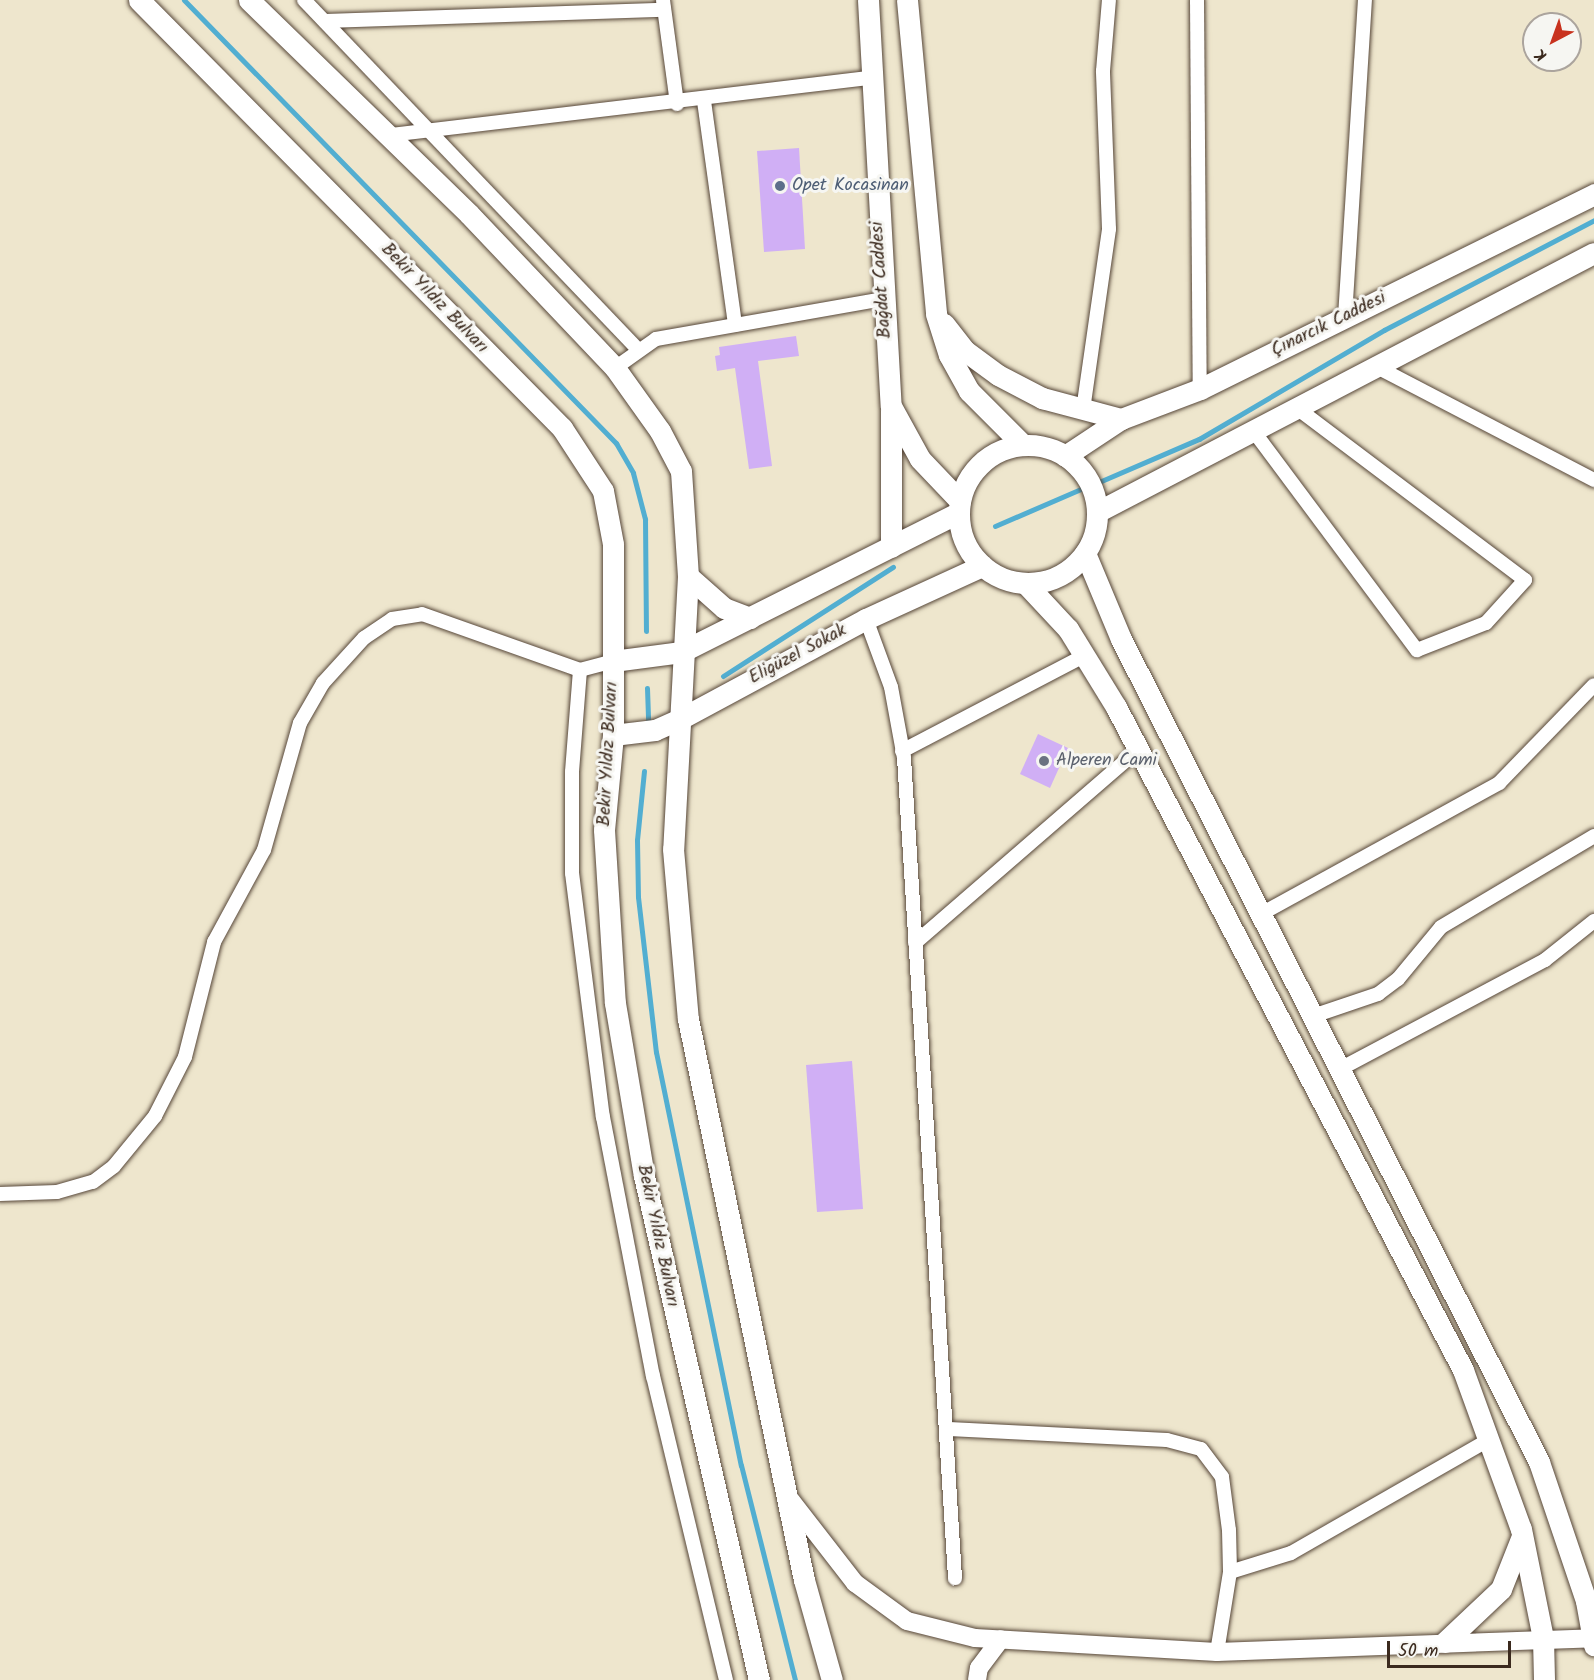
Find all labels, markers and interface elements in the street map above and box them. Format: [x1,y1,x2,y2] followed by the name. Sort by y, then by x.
[1522,12,1582,72] north arrow
[1529,42,1553,67] text: K
[792,175,909,197] place label: Opet Kocasinan
[773,179,787,193] marker: Opet Kocasinan
[867,221,897,339] street label: Bağdat Caddesi
[376,239,492,359] street label: Bekir Yıldız Bulvarı
[1268,288,1390,362] street label: Çınarcık Caddesi
[746,620,850,690] street label: Eligüzel Sokak
[594,681,624,827] street label: Bekir Yıldız Bulvarı
[1056,750,1157,772] place label: Alperen Cami
[1037,754,1051,768] marker: Alperen Cami
[631,1163,683,1309] street label: Bekir Yıldız Bulvarı
[1390,1629,1514,1667] scale bar
[1398,1637,1438,1666] text: 50 m

